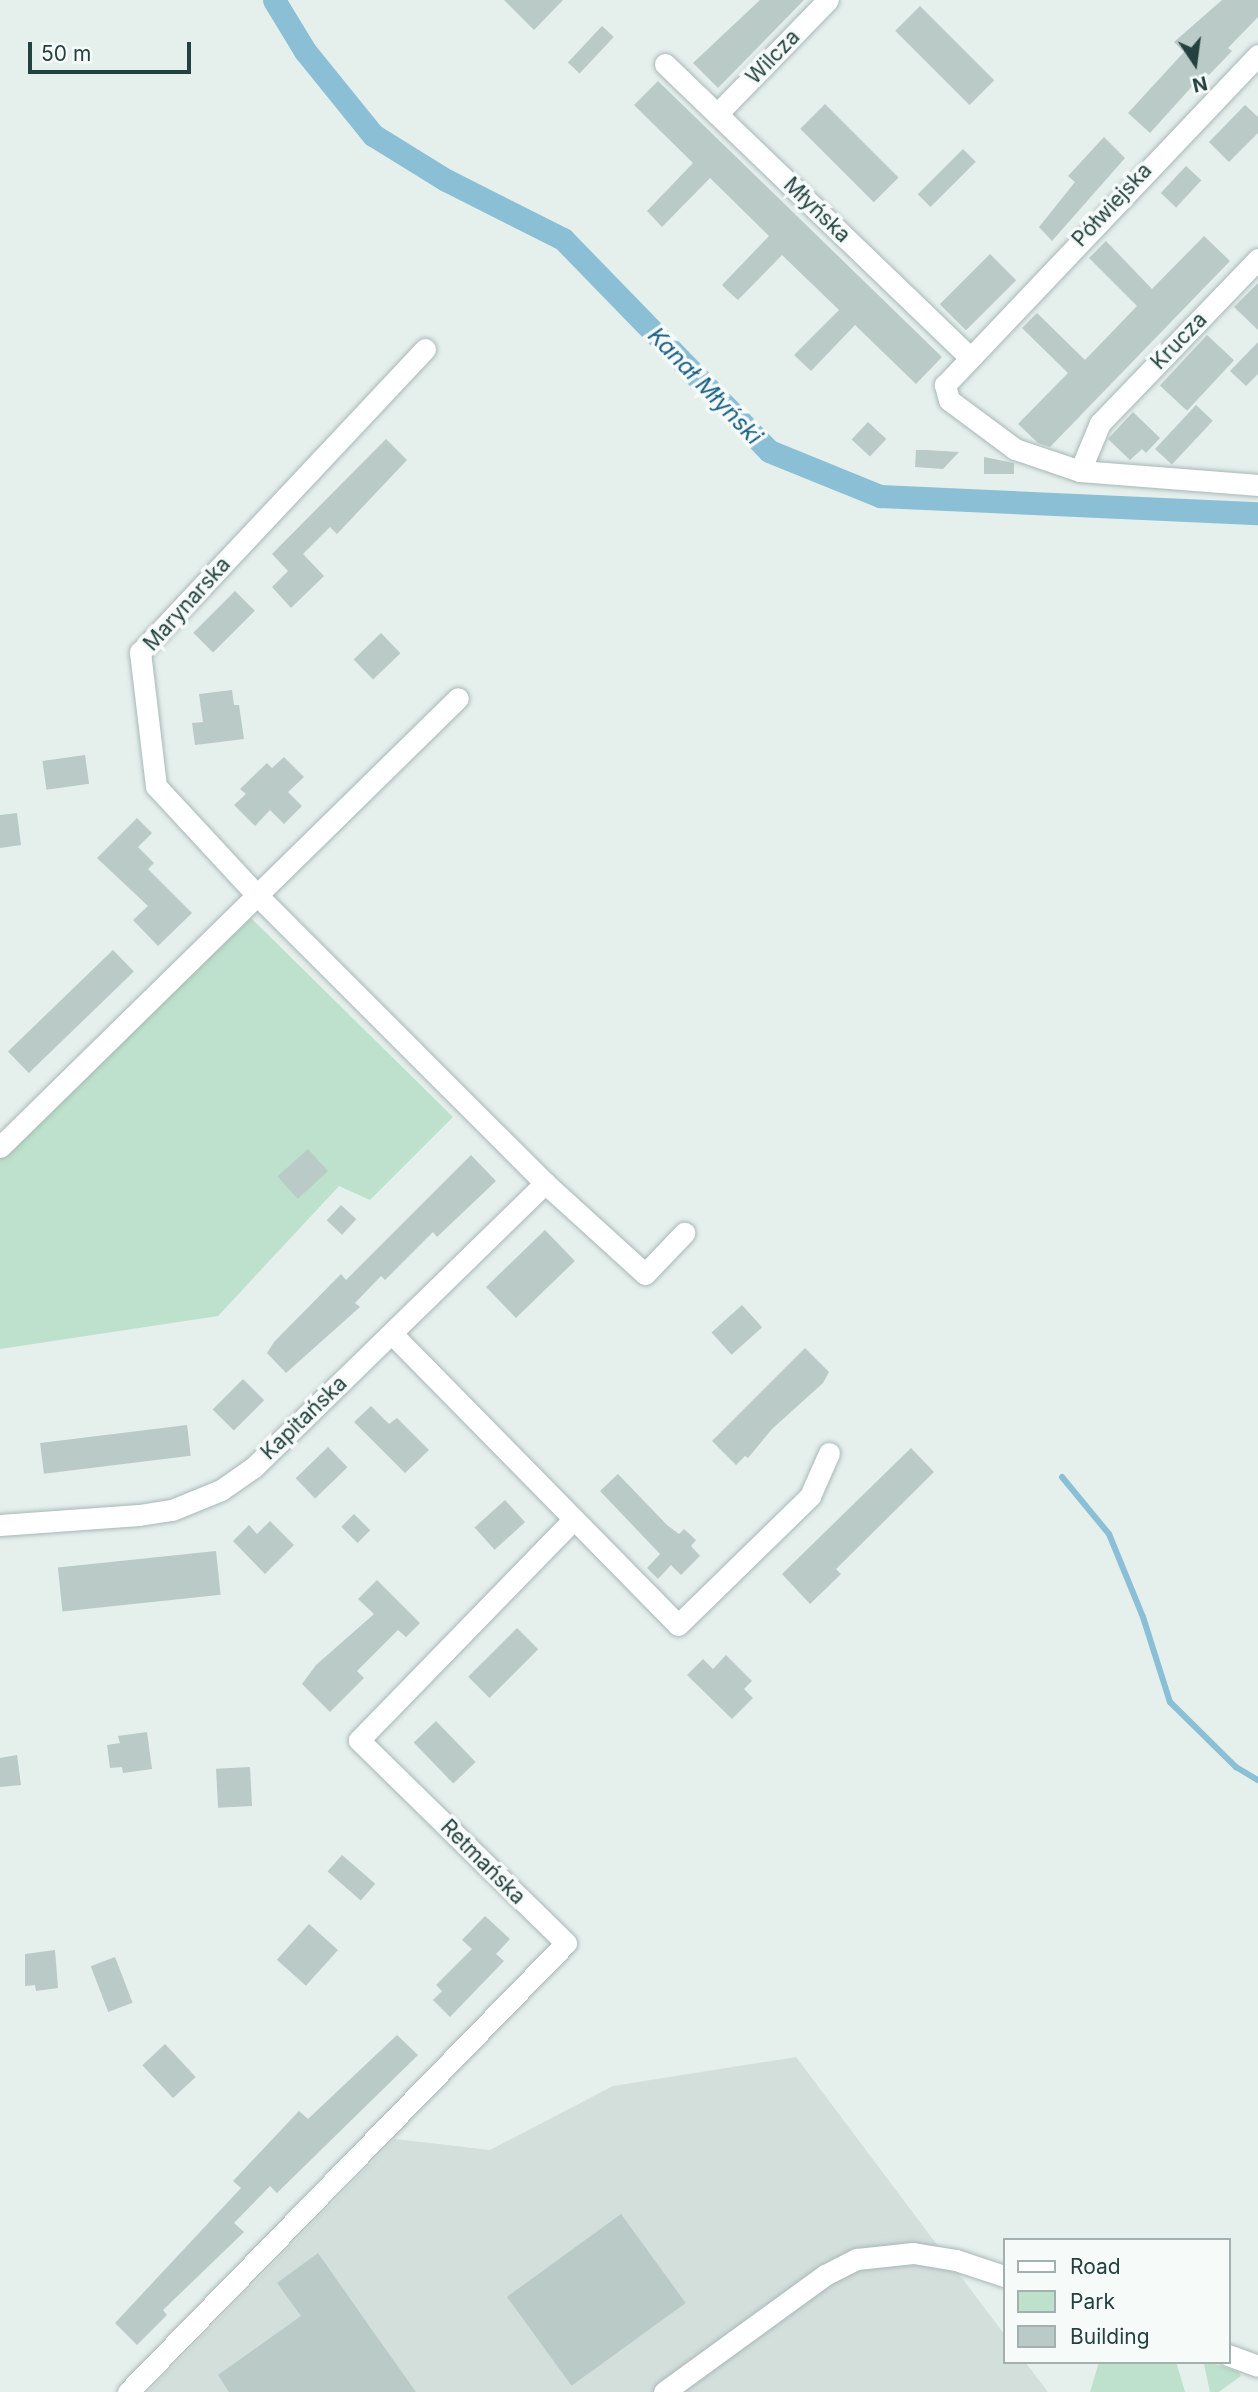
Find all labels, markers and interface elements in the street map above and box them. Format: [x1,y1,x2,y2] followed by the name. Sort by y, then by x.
[741,25,805,89] street label: Wilcza
[32,28,194,72] scale bar
[1160,28,1230,98] north arrow
[41,41,91,66] text: 50 m
[1190,71,1209,97] text: N
[1067,158,1157,252] street label: Półwiejska
[778,172,856,248] street label: Młyńska
[1146,307,1212,375] street label: Krucza
[642,322,768,450] water label: Kanał Młyński
[138,552,236,656] street label: Marynarska
[256,1371,352,1465] street label: Kapitańska
[435,1814,531,1910] street label: Retmańska
[1002,2238,1230,2364] legend
[1070,2254,1121,2279] text: Road
[1070,2289,1115,2314] text: Park
[1070,2324,1150,2349] text: Building

